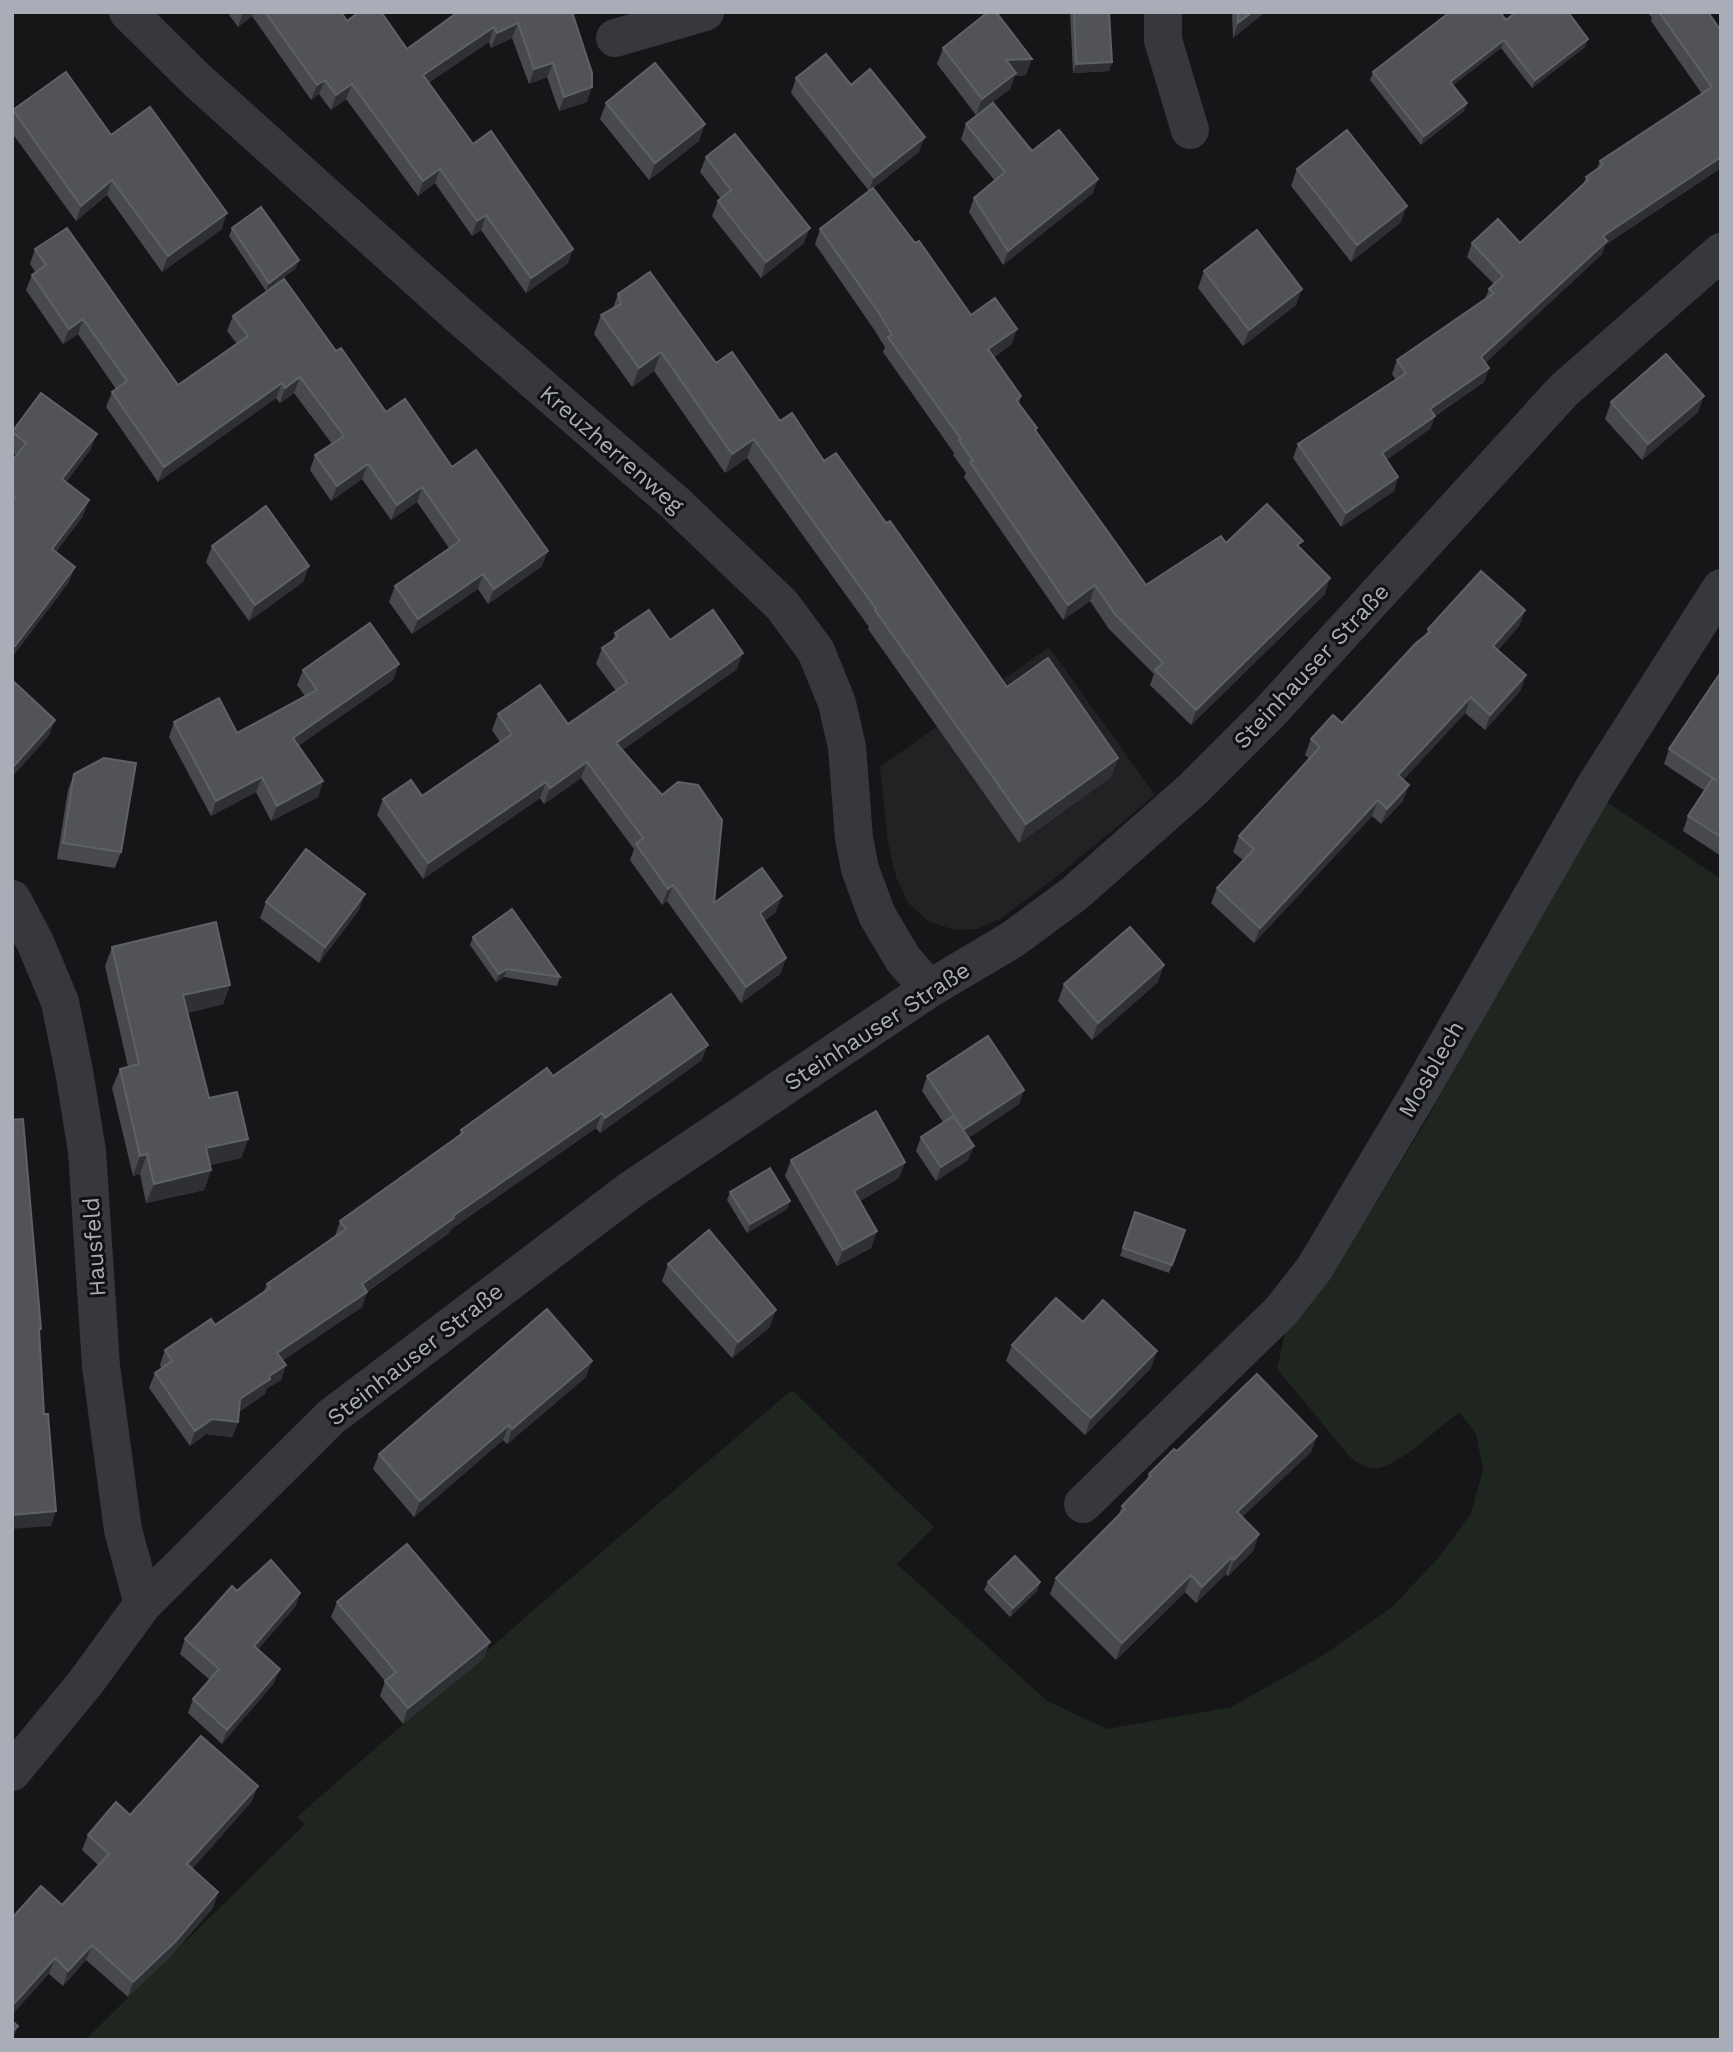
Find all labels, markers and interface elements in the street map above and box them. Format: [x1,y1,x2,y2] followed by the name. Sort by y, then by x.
[534,380,690,520] street label: Kreuzherrenweg
[1228,578,1395,754] street label: Steinhauser Straße
[780,956,975,1096] street label: Steinhauser Straße
[1393,1016,1470,1122] street label: Mosblech
[78,1196,111,1298] street label: Hausfeld
[322,1277,509,1431] street label: Steinhauser Straße

